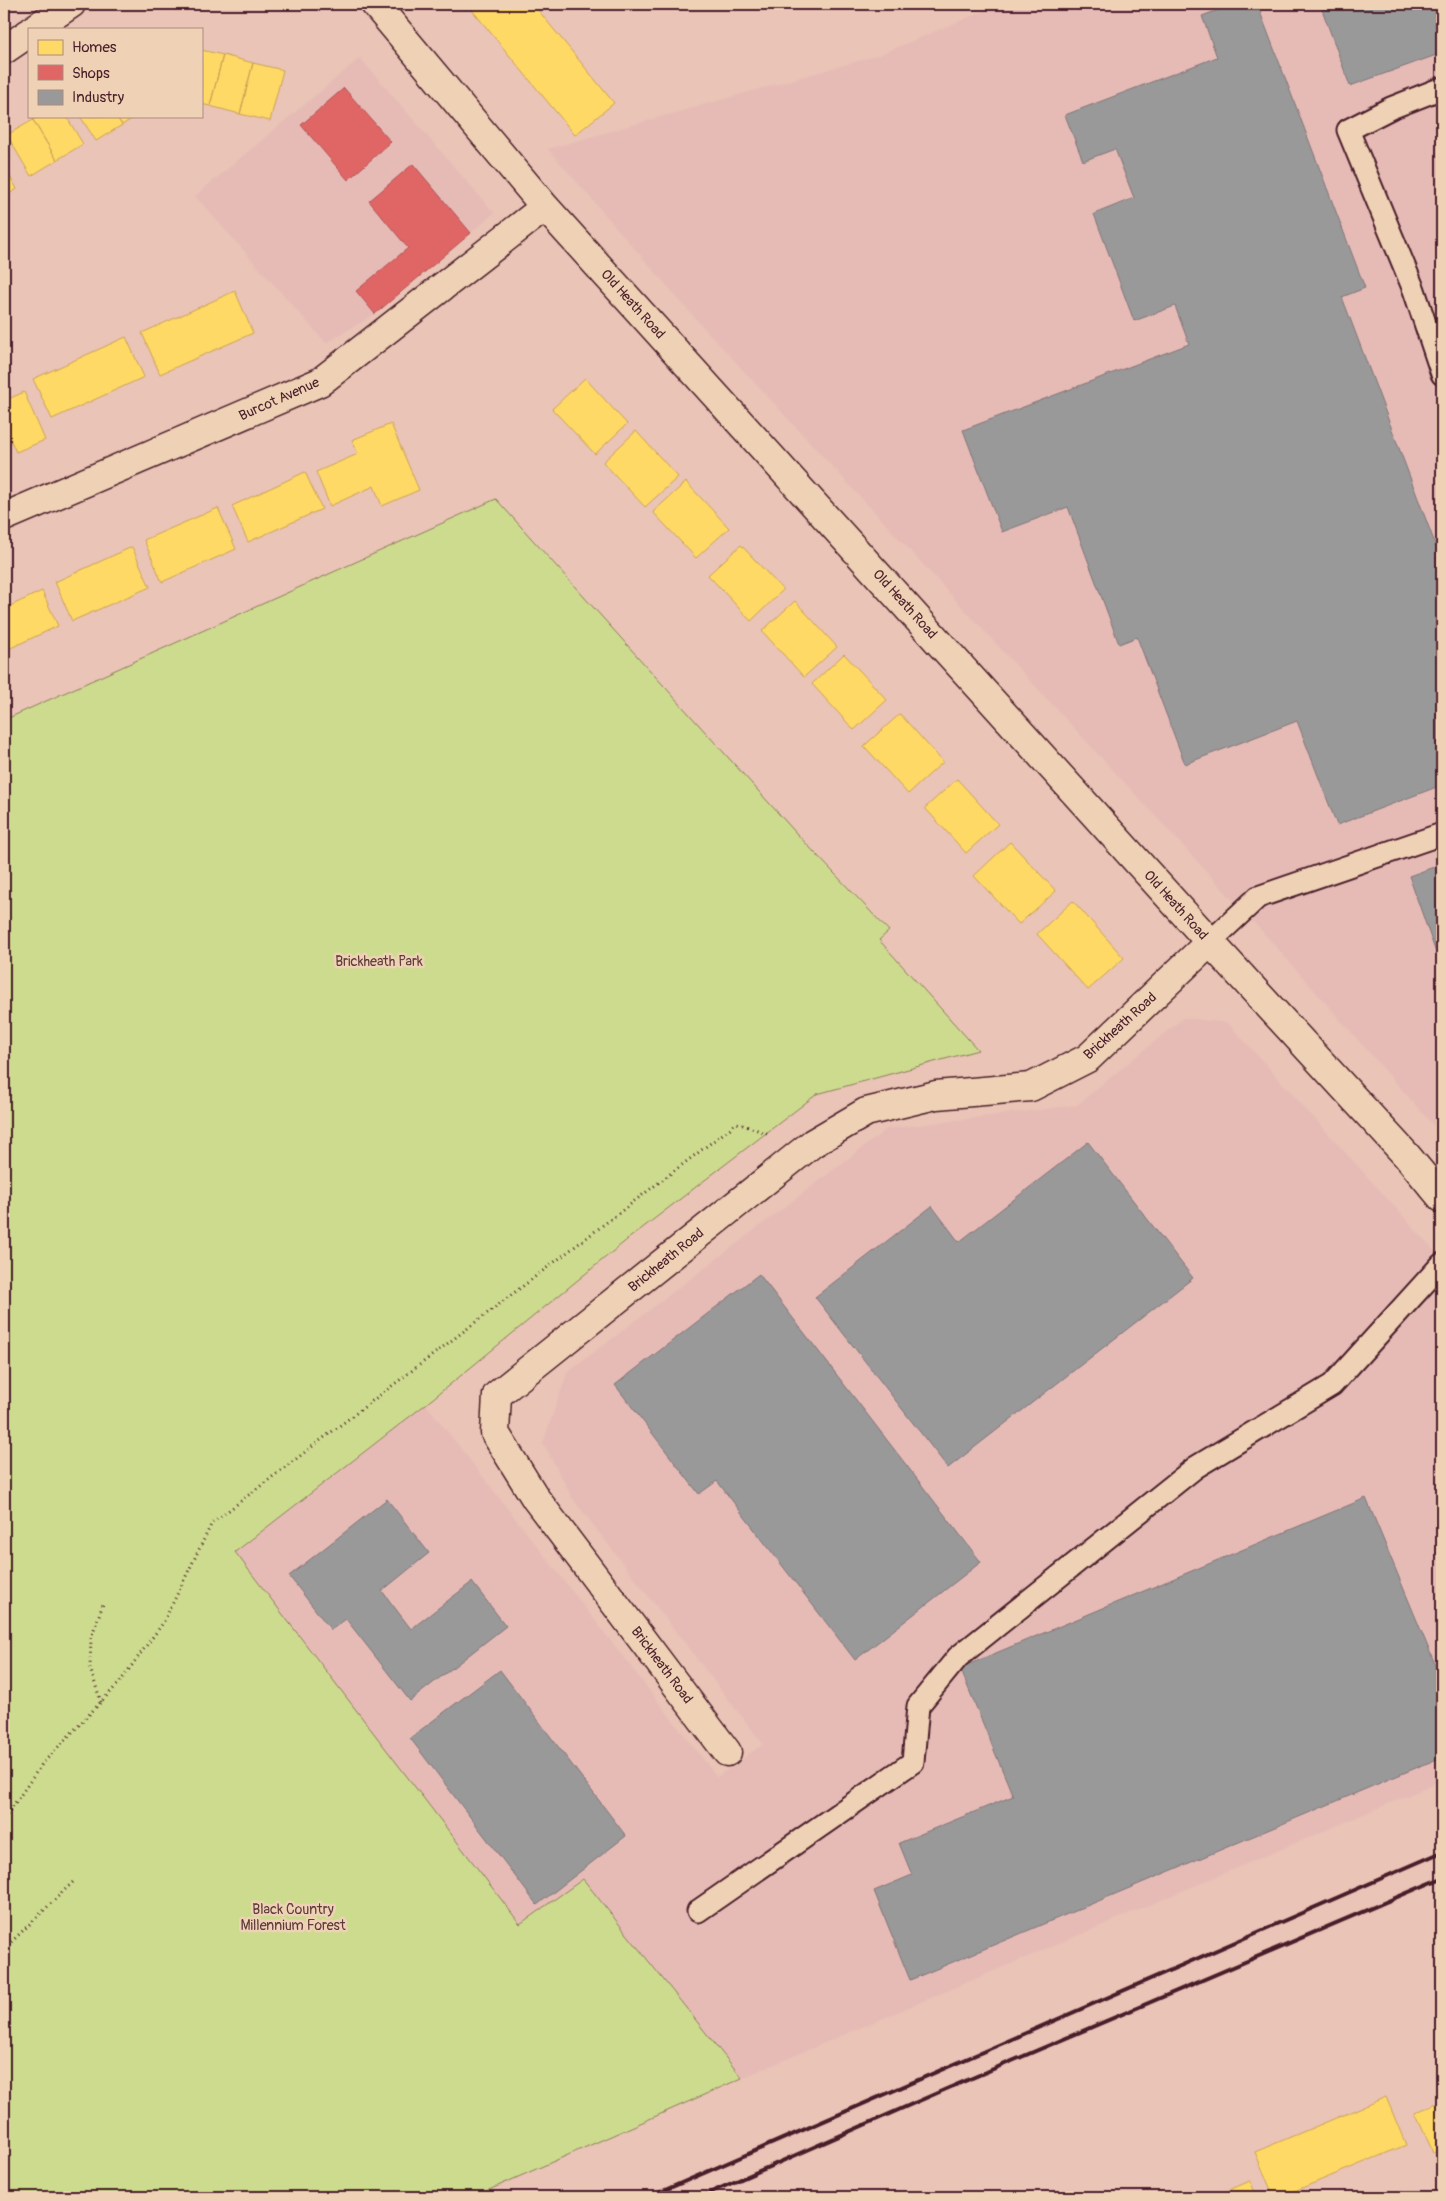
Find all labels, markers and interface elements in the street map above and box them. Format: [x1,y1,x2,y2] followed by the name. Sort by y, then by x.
[28,28,202,118] legend
[72,38,117,57] text: Homes
[72,64,110,83] text: Shops
[72,88,125,107] text: Industry
[597,266,669,342] street label: Old Heath Road
[236,374,322,424] street label: Burcot Avenue
[869,566,941,642] street label: Old Heath Road
[1140,867,1212,943] street label: Old Heath Road
[335,953,423,970] park label: Brickheath Park
[1080,989,1160,1063] street label: Brickheath Road
[625,1224,707,1296] street label: Brickheath Road
[627,1623,697,1707] street label: Brickheath Road
[240,1901,346,1934] park label: Black Country Millennium Forest

